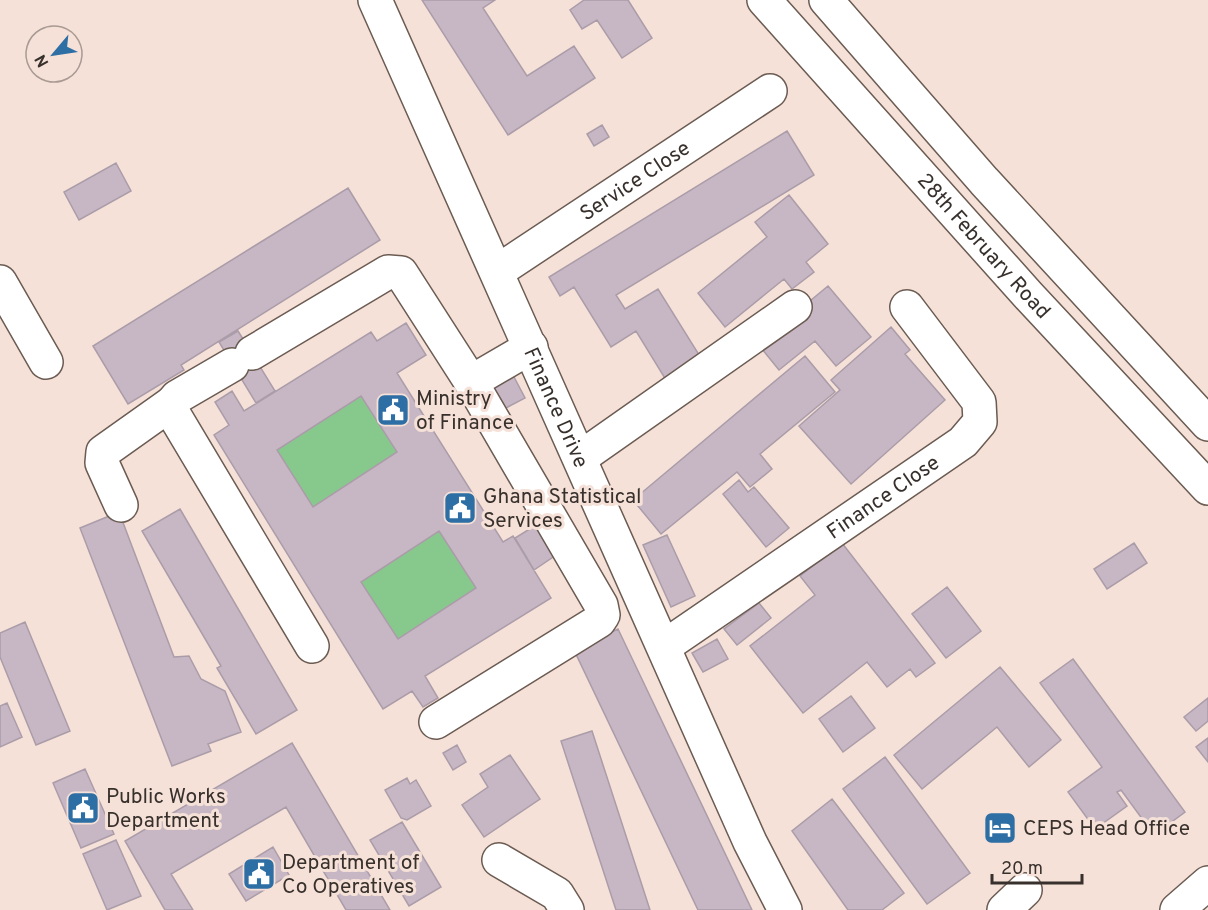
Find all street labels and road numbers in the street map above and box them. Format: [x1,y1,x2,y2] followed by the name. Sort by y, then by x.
[575,136,696,228] street label: Service Close
[911,168,1056,325] street label: 28th February Road
[516,343,594,473] street label: Finance Drive
[822,450,945,546] street label: Finance Close

